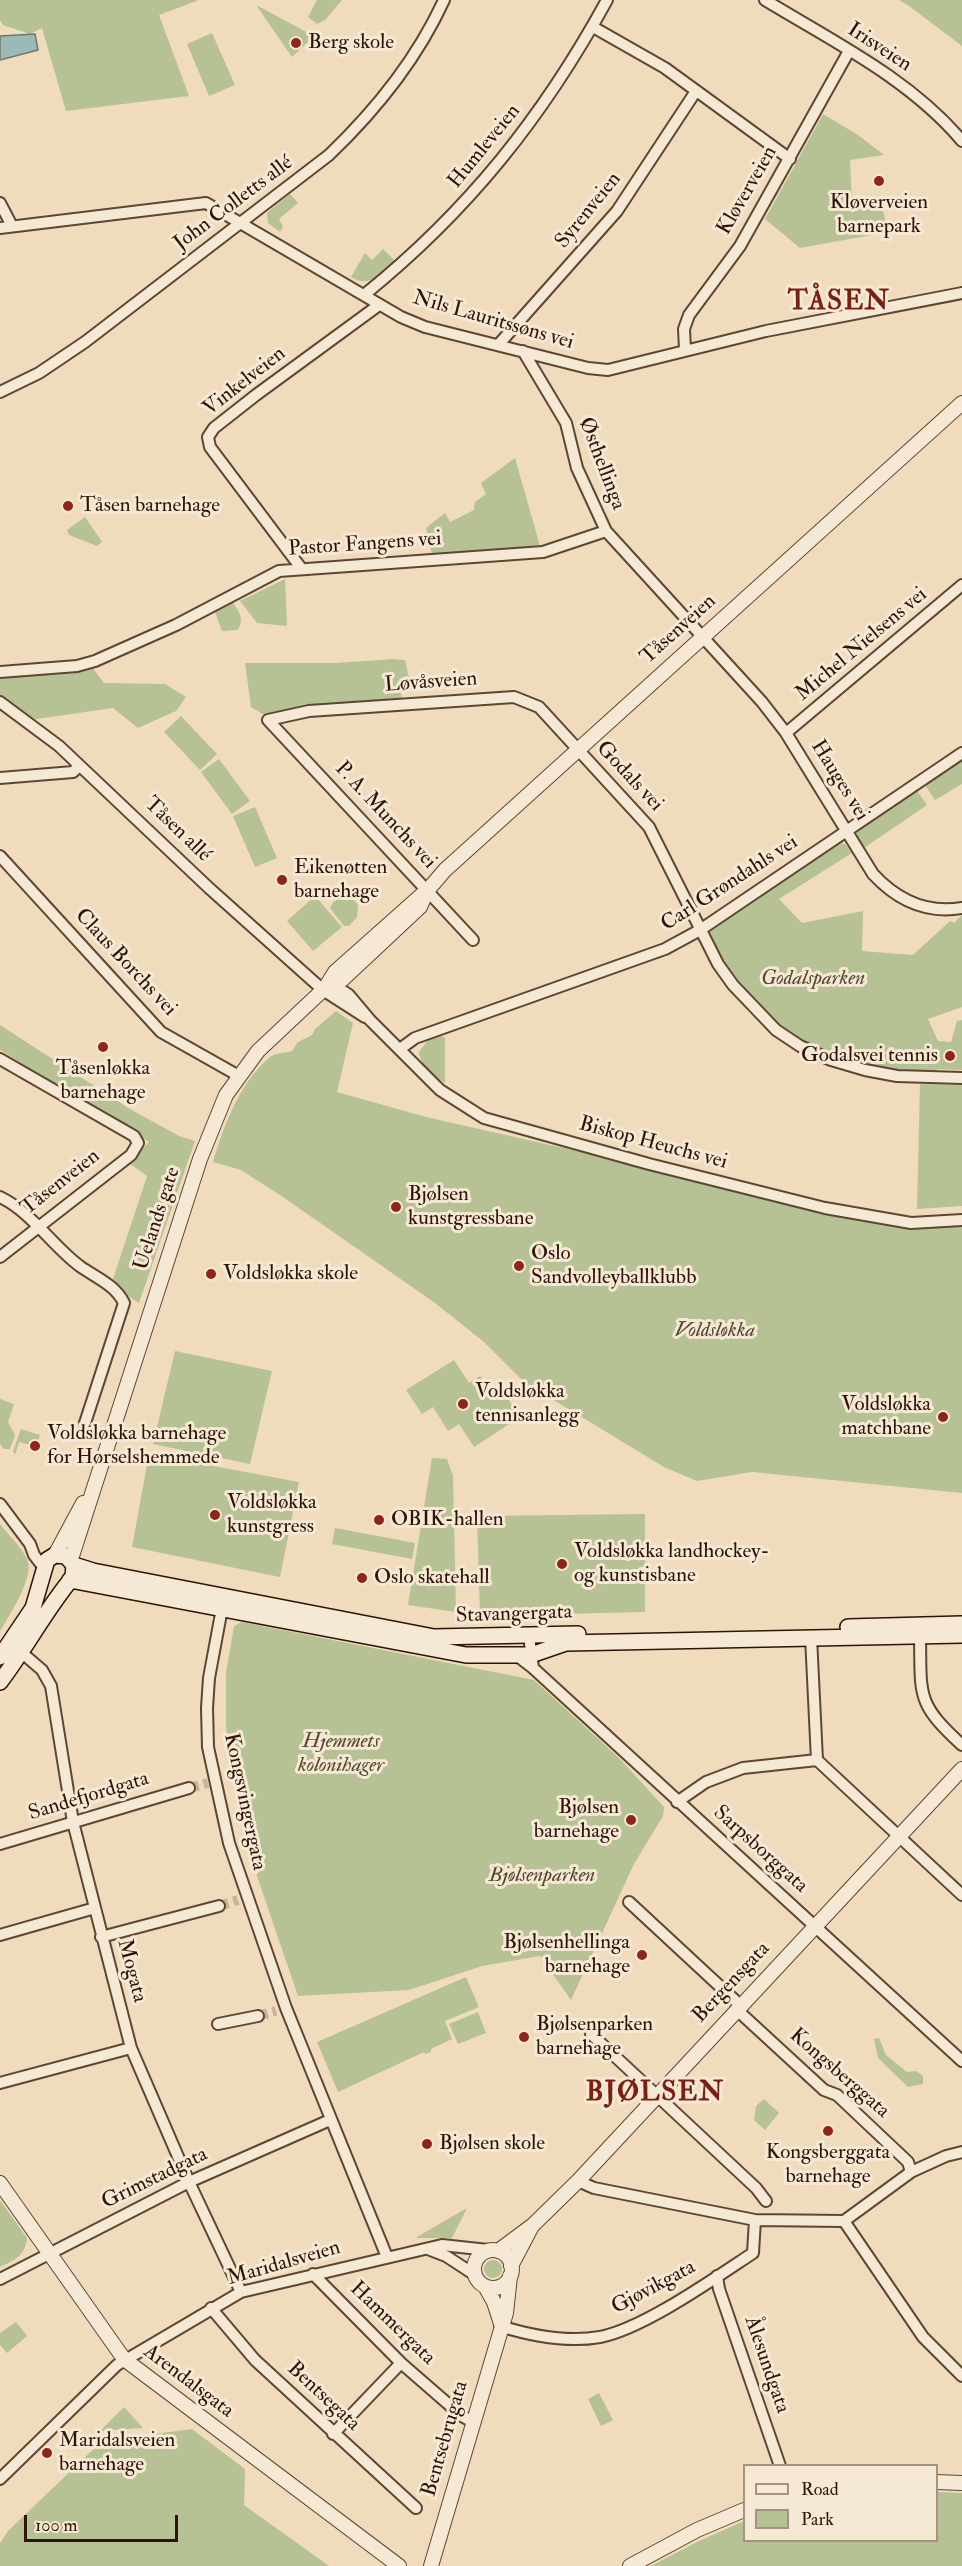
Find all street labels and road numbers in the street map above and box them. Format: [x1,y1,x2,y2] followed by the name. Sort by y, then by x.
[842,18,916,78] street label: Irisveien
[443,100,527,194] street label: Humleveien
[713,142,783,240] street label: Kløverveien
[169,151,299,257] street label: John Colletts allé
[551,168,627,254] street label: Syrenveien
[410,286,576,356] street label: Nils Lauritssøns vei
[199,342,291,422] street label: Vinkelveien
[572,414,630,514] street label: Østhellinga
[288,527,442,563] street label: Pastor Fangens vei
[791,583,933,707] street label: Michel Nielsens vei
[636,590,722,670] street label: Tåsenveien
[384,667,478,699] street label: Løvåsveien
[804,736,874,826] street label: Hauges vei
[590,737,668,817] street label: Godals vei
[329,757,441,875] street label: P. A. Munchs vei
[138,792,216,868] street label: Tåsen allé
[657,830,803,938] street label: Carl Grøndahls vei
[69,904,181,1022] street label: Claus Borchs vei
[576,1112,730,1176] street label: Biskop Heuchs vei
[17,1144,105,1222] street label: Tåsenveien
[129,1164,187,1274] street label: Uelands gate
[455,1600,573,1630] street label: Stavangergata
[217,1731,271,1873] street label: Kongsvingergata
[26,1767,152,1827] street label: Sandefjordgata
[707,1801,813,1899] street label: Sarpsborggata
[110,1937,152,2005] street label: Mogata
[688,1937,776,2029] street label: Bergensgata
[784,2024,894,2124] street label: Kongsberggata
[98,2143,212,2215] street label: Grimstadgata
[225,2236,343,2292] street label: Maridalsveien
[608,2255,700,2321] street label: Gjøvikgata
[344,2277,440,2371] street label: Hammergata
[738,2313,794,2417] street label: Ålesundgata
[138,2340,238,2424] street label: Arendalsgata
[281,2357,365,2437] street label: Bentsegata
[417,2378,475,2500] street label: Bentsebrugata

